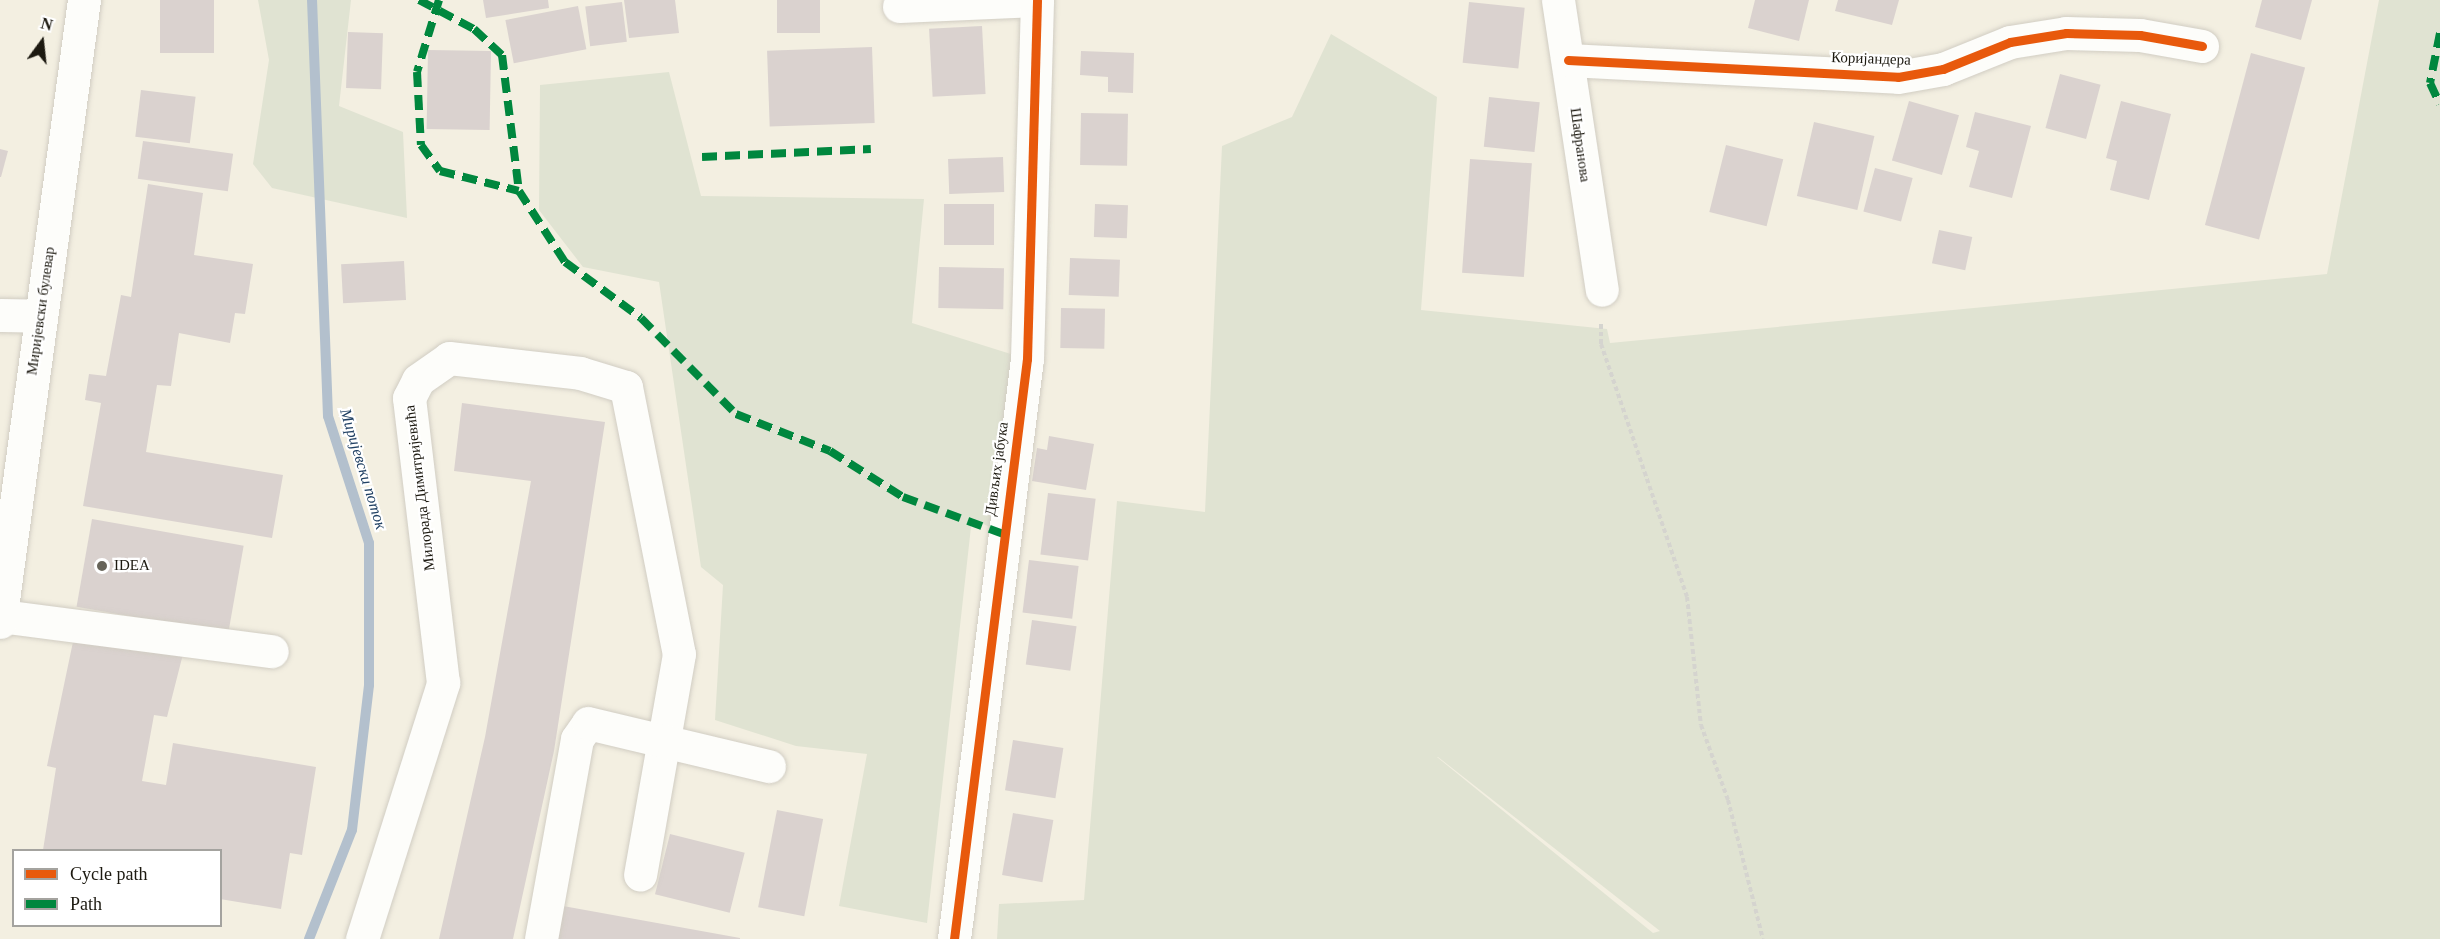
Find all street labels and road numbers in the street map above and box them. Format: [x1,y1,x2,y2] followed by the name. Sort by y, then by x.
[1831,49,1911,69] street label: Коријандера
[1566,107,1594,183] street label: Шафранова
[23,246,59,376] street label: Миријевски булевар
[401,404,439,572] street label: Милорада Димитријевића
[982,421,1012,517] street label: Дивљих јабука

